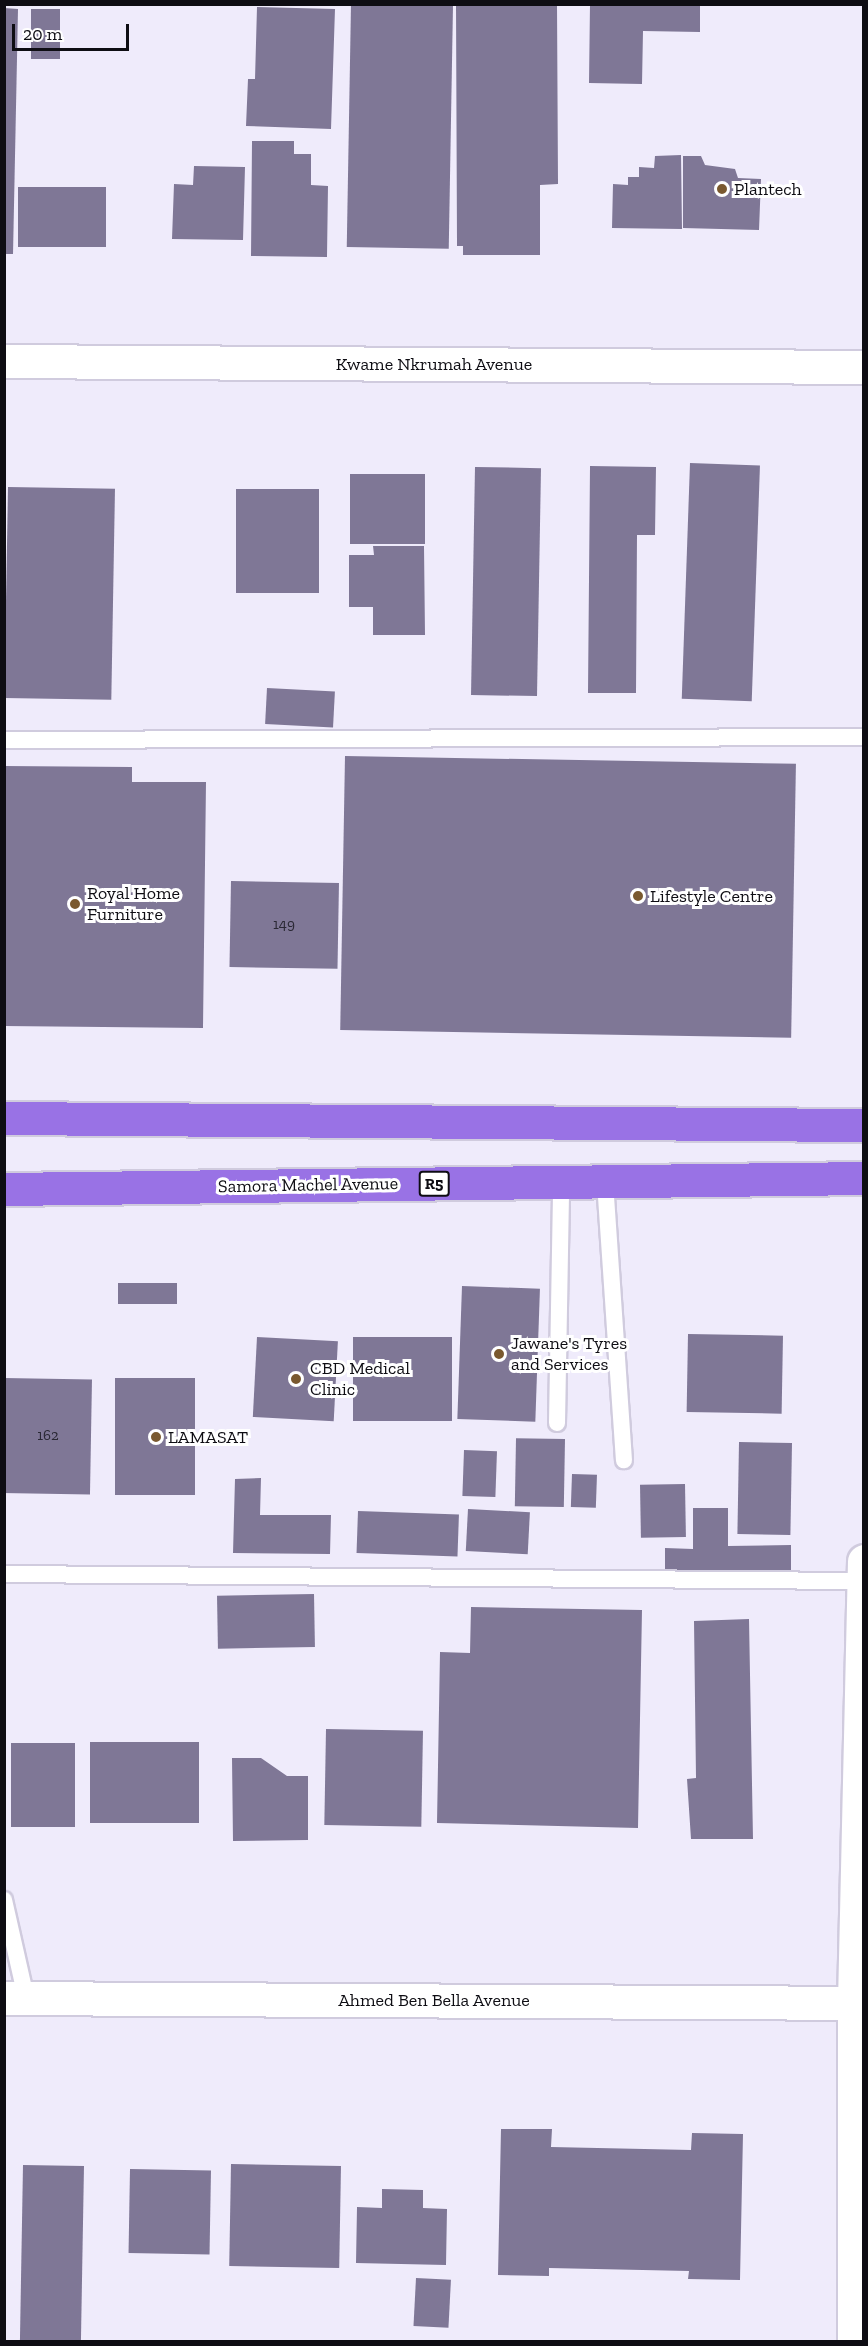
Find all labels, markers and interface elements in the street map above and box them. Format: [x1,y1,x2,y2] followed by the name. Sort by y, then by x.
[15,12,132,50] scale bar
[23,23,62,45] text: 20 m
[734,178,802,200] place label: Plantech
[715,182,729,196] marker: Plantech
[335,353,533,375] street label: Kwame Nkrumah Avenue
[87,883,180,926] place label: Royal Home Furniture
[650,885,773,907] place label: Lifestyle Centre
[631,889,645,903] marker: Lifestyle Centre
[68,897,82,911] marker: Royal Home Furniture
[273,916,295,934] house number: 149
[418,1171,450,1197] road number: R5
[218,1173,398,1197] street label: Samora Machel Avenue
[511,1333,627,1376] place label: Jawane's Tyres and Services
[492,1347,506,1361] marker: Jawane's Tyres and Services
[310,1358,410,1400] place label: CBD Medical Clinic
[287,1370,305,1388] marker: CBD Medical Clinic
[168,1426,248,1448] place label: LAMASAT
[37,1427,59,1445] house number: 162
[149,1430,163,1444] marker: LAMASAT
[338,1989,530,2011] street label: Ahmed Ben Bella Avenue

